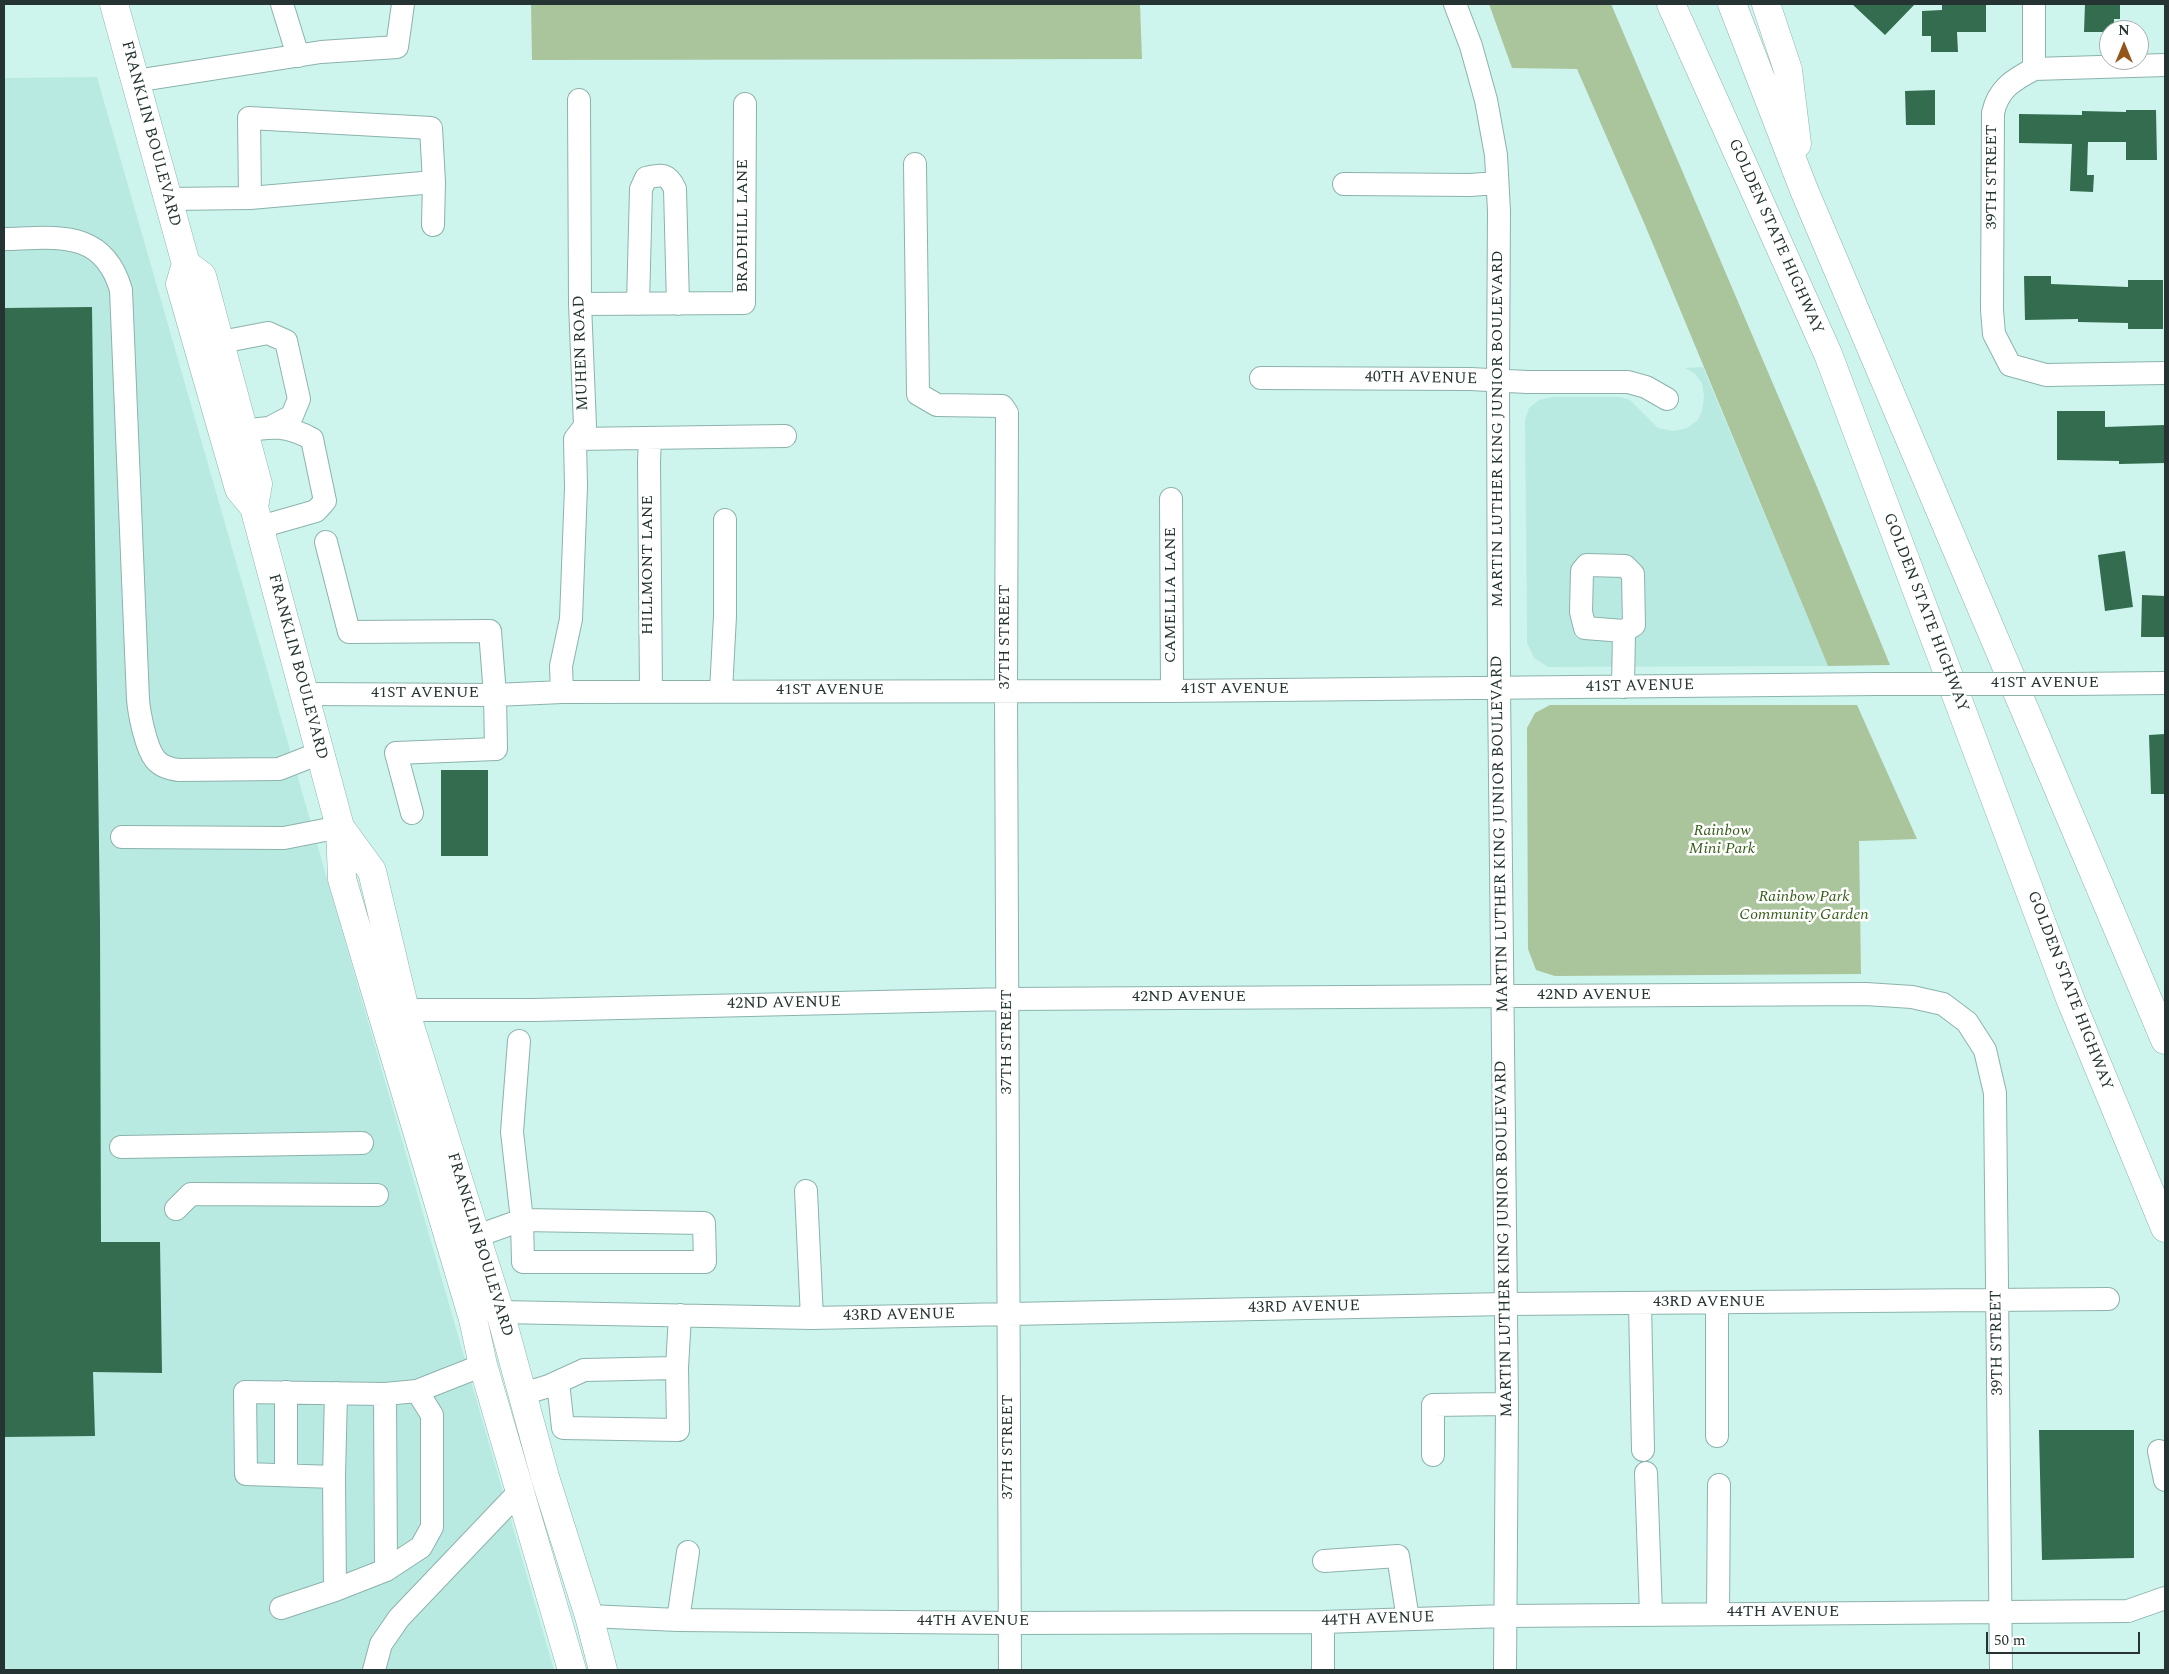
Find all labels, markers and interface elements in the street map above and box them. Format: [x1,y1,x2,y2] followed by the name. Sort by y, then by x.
[2099,20,2149,70] north arrow
[2118,20,2130,41] text: N
[116,39,184,229] street label: FRANKLIN BOULEVARD
[1983,124,2003,230] street label: 39TH STREET
[1723,136,1827,338] street label: GOLDEN STATE HIGHWAY
[734,159,754,293] street label: BRADHILL LANE
[1489,250,1509,608] street label: MARTIN LUTHER KING JUNIOR BOULEVARD
[570,295,594,411] street label: MUHEN ROAD
[1365,368,1477,390] street label: 40TH AVENUE
[639,495,659,635] street label: HILLMONT LANE
[1878,511,1972,715] street label: GOLDEN STATE HIGHWAY
[1162,527,1182,663] street label: CAMELLIA LANE
[263,572,331,762] street label: FRANKLIN BOULEVARD
[996,584,1016,690] street label: 37TH STREET
[1488,655,1514,1013] street label: MARTIN LUTHER KING JUNIOR BOULEVARD
[1991,674,2099,694] street label: 41ST AVENUE
[1586,676,1694,698] street label: 41ST AVENUE
[1181,680,1289,700] street label: 41ST AVENUE
[776,681,884,701] street label: 41ST AVENUE
[371,684,479,704] street label: 41ST AVENUE
[1689,822,1755,860] park label: Rainbow Mini Park
[1739,888,1869,926] park label: Rainbow Park Community Garden
[2022,889,2116,1093] street label: GOLDEN STATE HIGHWAY
[1537,986,1651,1006] street label: 42ND AVENUE
[1132,988,1246,1008] street label: 42ND AVENUE
[998,989,1018,1095] street label: 37TH STREET
[727,993,841,1015] street label: 42ND AVENUE
[1492,1060,1518,1418] street label: MARTIN LUTHER KING JUNIOR BOULEVARD
[442,1151,516,1339] street label: FRANKLIN BOULEVARD
[1987,1290,2009,1396] street label: 39TH STREET
[1653,1293,1765,1313] street label: 43RD AVENUE
[1248,1297,1360,1319] street label: 43RD AVENUE
[843,1305,955,1327] street label: 43RD AVENUE
[999,1394,1019,1500] street label: 37TH STREET
[1727,1603,1839,1623] street label: 44TH AVENUE
[1321,1608,1435,1632] street label: 44TH AVENUE
[917,1612,1029,1632] street label: 44TH AVENUE
[1989,1622,2143,1654] scale bar
[1994,1629,2026,1652] text: 50 m

